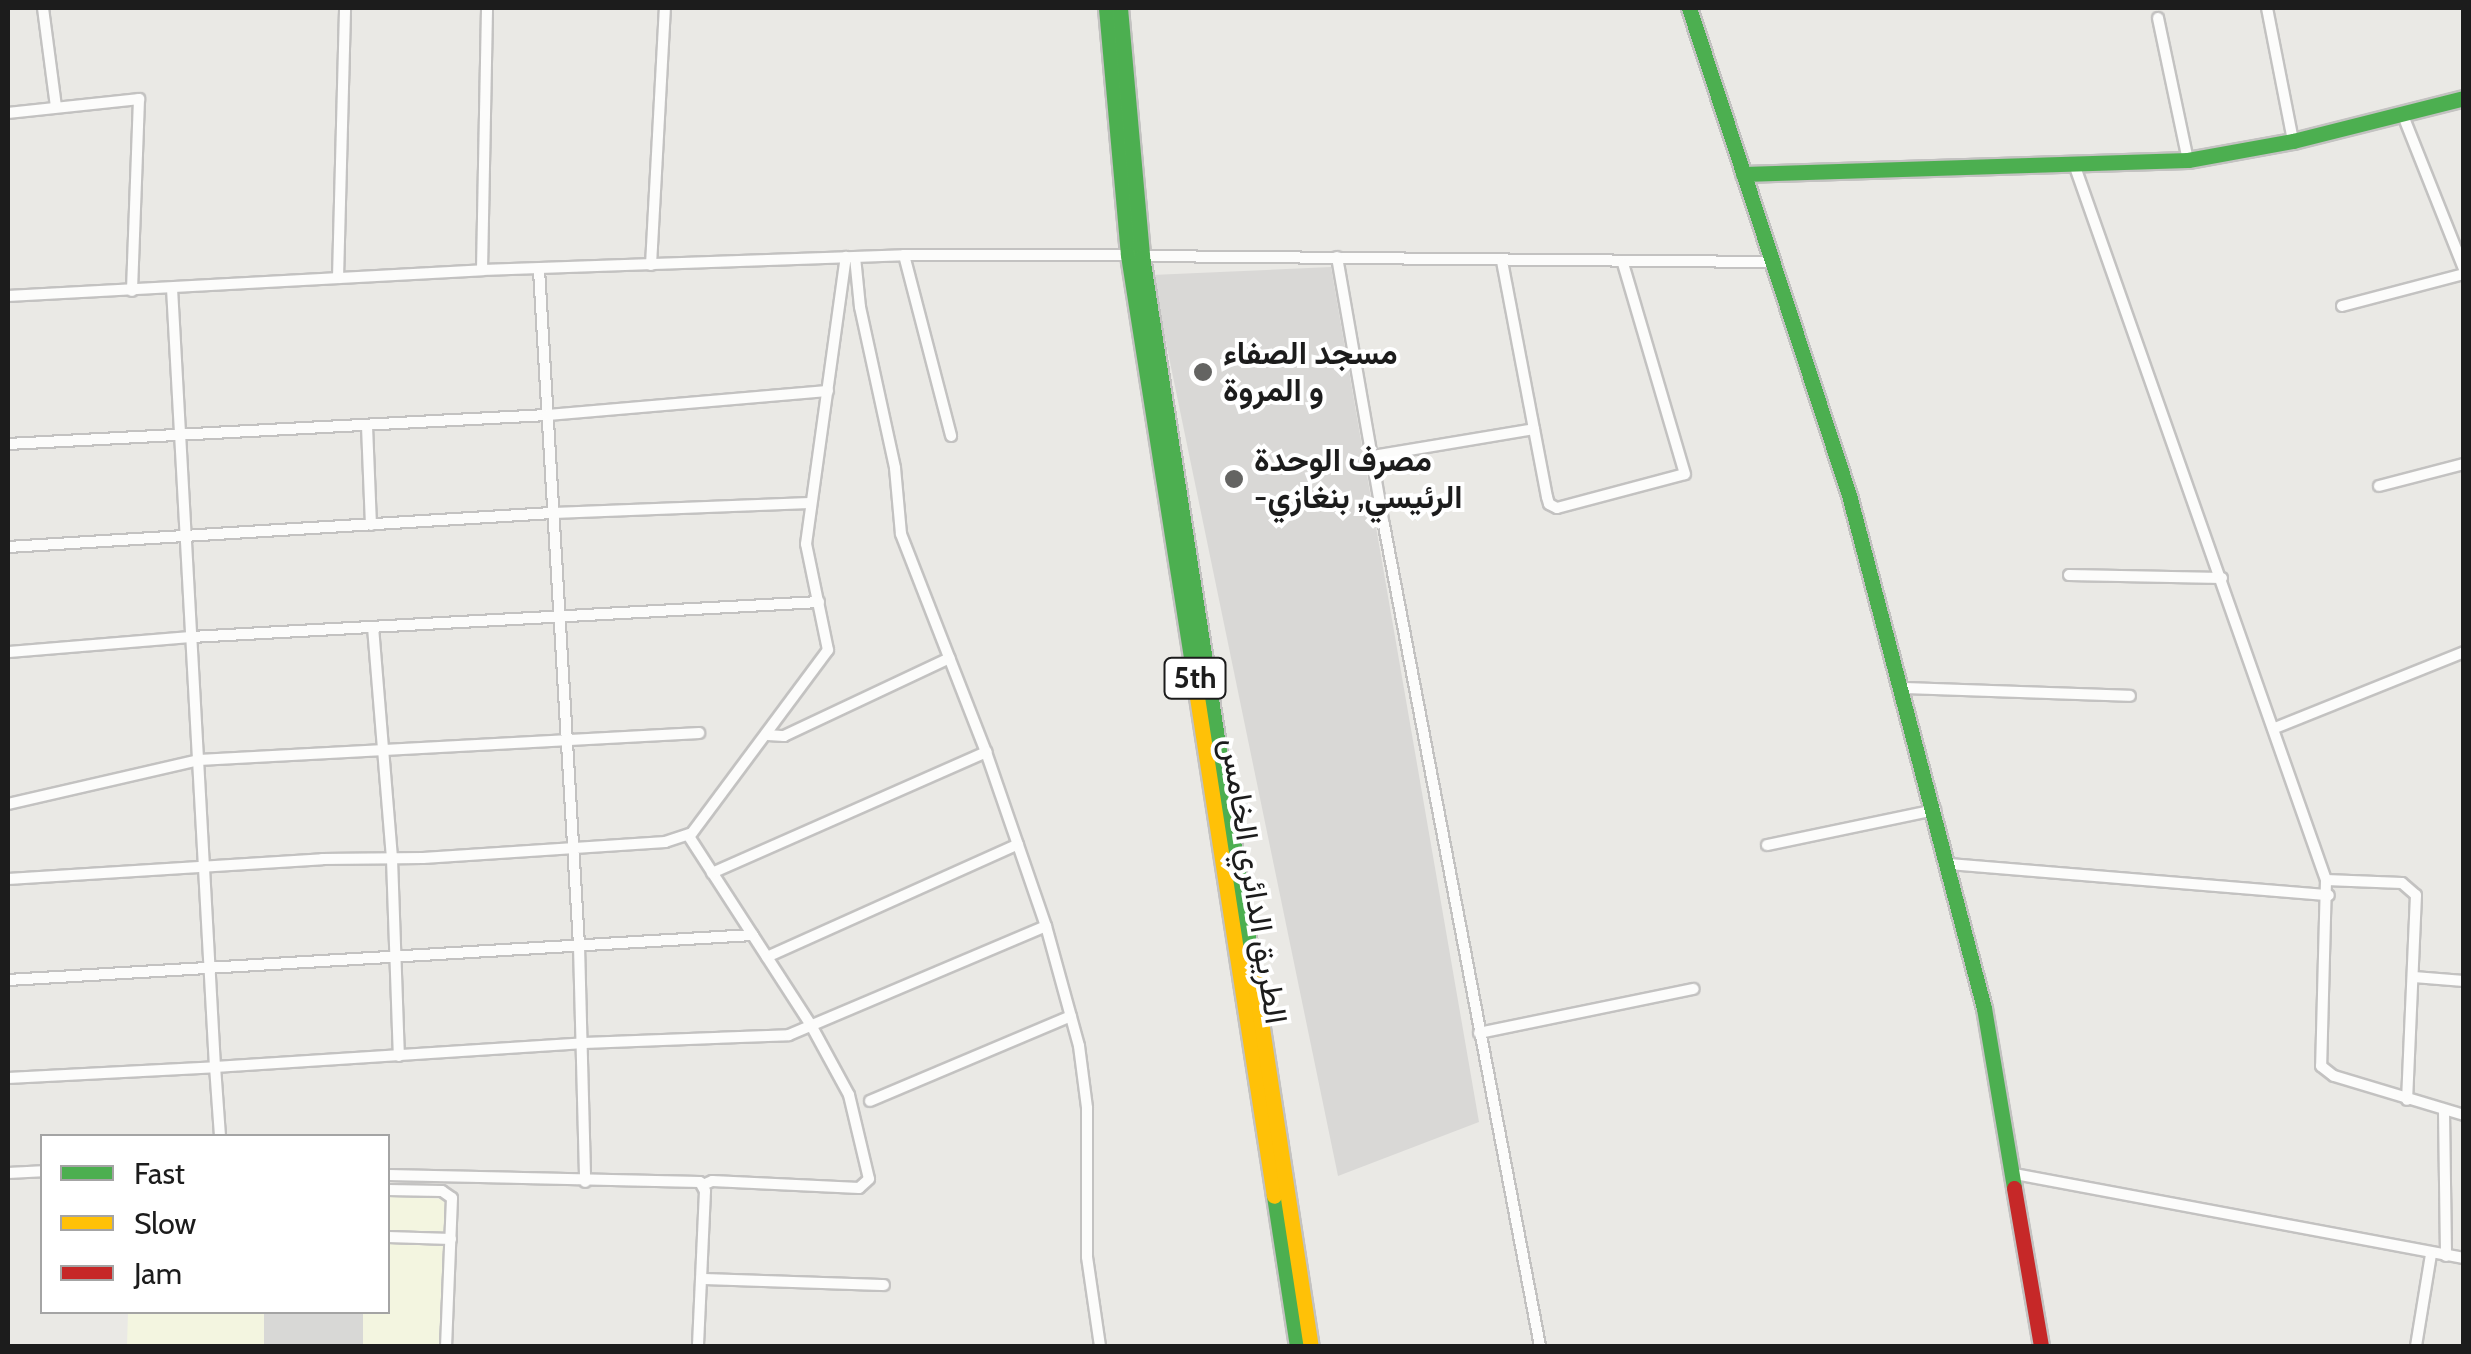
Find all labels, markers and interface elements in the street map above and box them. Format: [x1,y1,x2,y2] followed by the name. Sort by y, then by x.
[1223,335,1398,410] place label: مسجد الصفاء و المروة
[1192,361,1214,383] marker: مسجد الصفاء و المروة
[1254,442,1463,517] place label: مصرف الوحدة -الرئيسي, بنغازي
[1223,468,1245,490] marker: مصرف الوحدة -الرئيسي, بنغازي
[1162,653,1228,703] road number: 5th
[1212,735,1296,1027] street label: الطريق الدائري الخامس
[40,1134,390,1314] legend
[134,1155,185,1192] text: Fast
[134,1205,196,1242] text: Slow
[134,1255,182,1292] text: Jam

